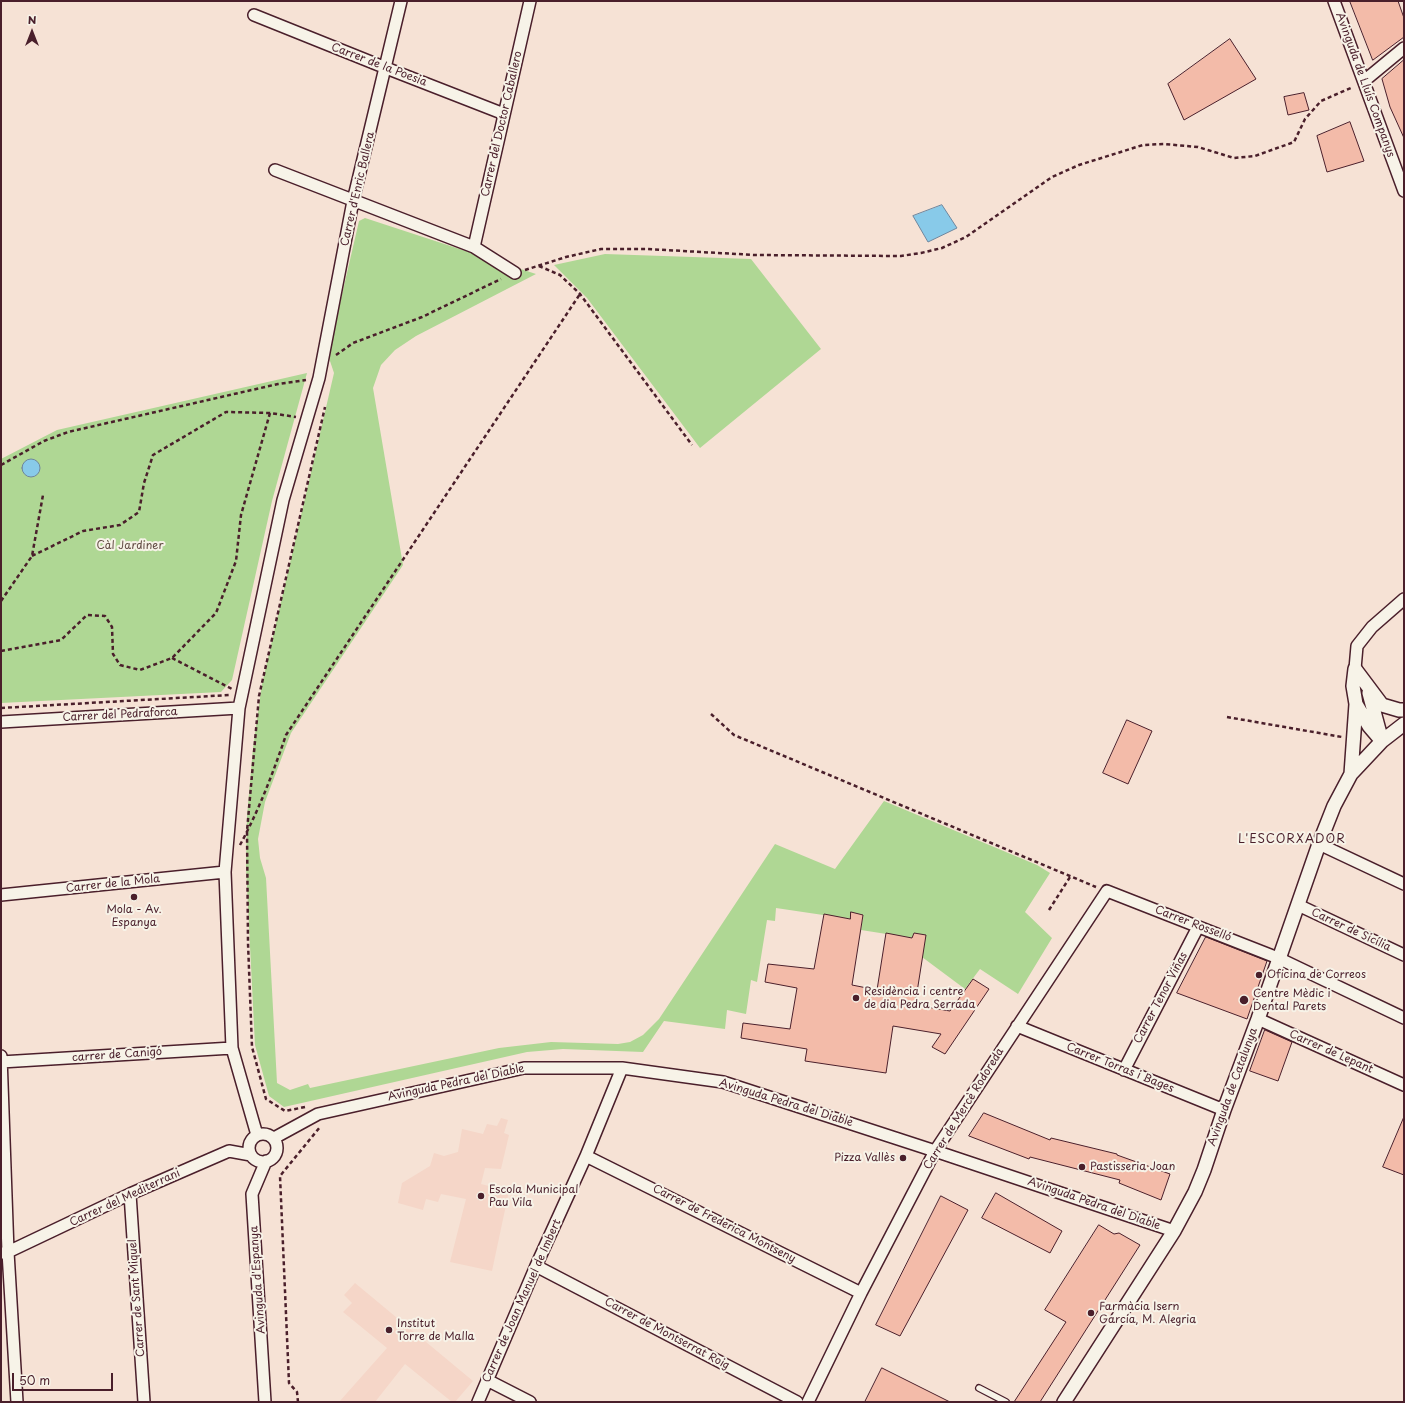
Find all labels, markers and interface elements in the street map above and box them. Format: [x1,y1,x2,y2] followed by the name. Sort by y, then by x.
[28,11,36,28] text: N
[1333,11,1397,159] street label: Avinguda de Lluís Companys
[12,12,52,52] north arrow
[329,41,429,89] street label: Carrer de la Poesia
[479,50,525,198] street label: Carrer del Doctor Caballero
[338,131,378,247] street label: Carrer d'Enric Ballera
[96,539,164,553] park label: Càl Jardiner
[62,705,178,725] street label: Carrer del Pedraforca
[1239,833,1345,847] district label: L'ESCORXADOR
[65,872,161,896] street label: Carrer de la Mola
[129,892,139,902] marker: Mola - Av. Espanya
[106,903,162,929] place label: Mola - Av. Espanya
[1153,903,1233,945] street label: Carrer Rosselló
[1309,906,1393,954] street label: Carrer de Sicília
[1131,950,1191,1046] street label: Carrer Tenor Viñas
[1267,968,1366,982] place label: Oficina de Correos
[1254,970,1264,980] marker: Oficina de Correos
[864,985,975,1011] place label: Residència i centre de dia Pedra Serrada
[1253,987,1331,1013] place label: Centre Mèdic i Dental Parets
[851,993,861,1003] marker: Residència i centre de dia Pedra Serrada
[1238,994,1250,1006] marker: Centre Mèdic i Dental Parets
[1205,1026,1261,1148] street label: Avinguda de Catalunya
[1287,1028,1375,1076] street label: Carrer de Lepant
[1064,1040,1176,1096] street label: Carrer Torras i Bages
[72,1045,162,1065] street label: carrer de Canigó
[921,1046,1007,1172] street label: Carrer de Mercè Rodoreda
[386,1062,526,1104] street label: Avinguda Pedra del Diable
[717,1076,855,1130] street label: Avinguda Pedra del Diable
[834,1151,895,1165] place label: Pizza Vallès
[898,1153,908,1163] marker: Pizza Vallès
[1090,1160,1175,1174] place label: Pastisseria Joan
[1077,1162,1087,1172] marker: Pastisseria Joan
[68,1167,182,1229] street label: Carrer del Mediterrani
[1026,1175,1162,1233] street label: Avinguda Pedra del Diable
[650,1182,798,1266] street label: Carrer de Frederica Montseny
[489,1183,578,1209] place label: Escola Municipal Pau Vila
[476,1191,486,1201] marker: Escola Municipal Pau Vila
[480,1217,564,1385] street label: Carrer de Joan Manuel de Imbert
[248,1226,268,1334] street label: Avinguda d'Espanya
[126,1239,148,1357] street label: Carrer de Sant Miquel
[602,1295,732,1373] street label: Carrer de Montserrat Roig
[1099,1300,1196,1326] place label: Farmàcia Isern García, M. Alegria
[1086,1308,1096,1318] marker: Farmàcia Isern García, M. Alegria
[397,1317,474,1343] place label: Institut Torre de Malla
[384,1325,394,1335] marker: Institut Torre de Malla
[14,1365,115,1391] scale bar
[19,1371,50,1389] text: 50 m

